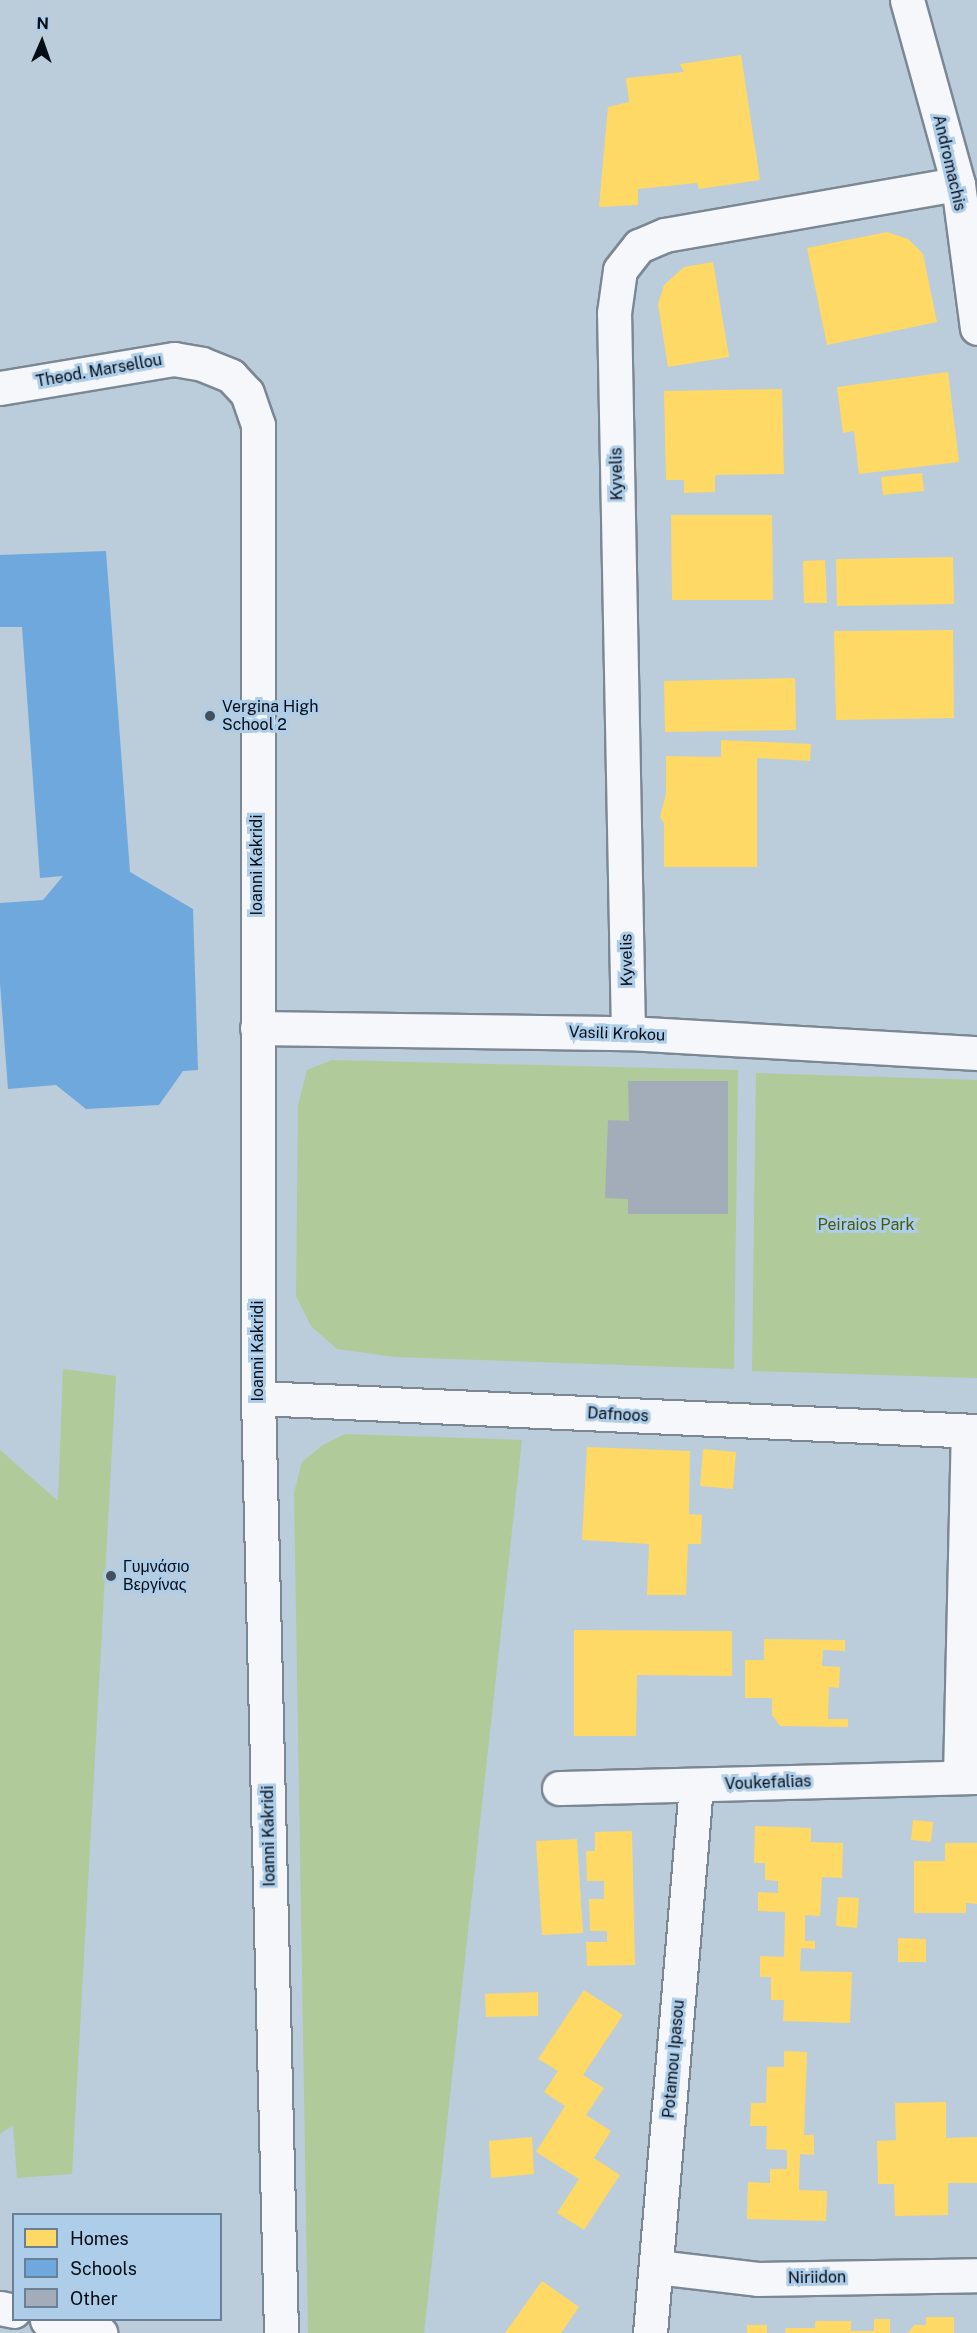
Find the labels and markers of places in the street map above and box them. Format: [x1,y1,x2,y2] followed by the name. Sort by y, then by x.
[222,697,318,735] place label: Vergina High School 2
[203,709,217,723] marker: Vergina High School 2
[123,1557,189,1595] place label: Γυμνάσιο Βεργίνας
[104,1569,118,1583] marker: Γυμνάσιο Βεργίνας

